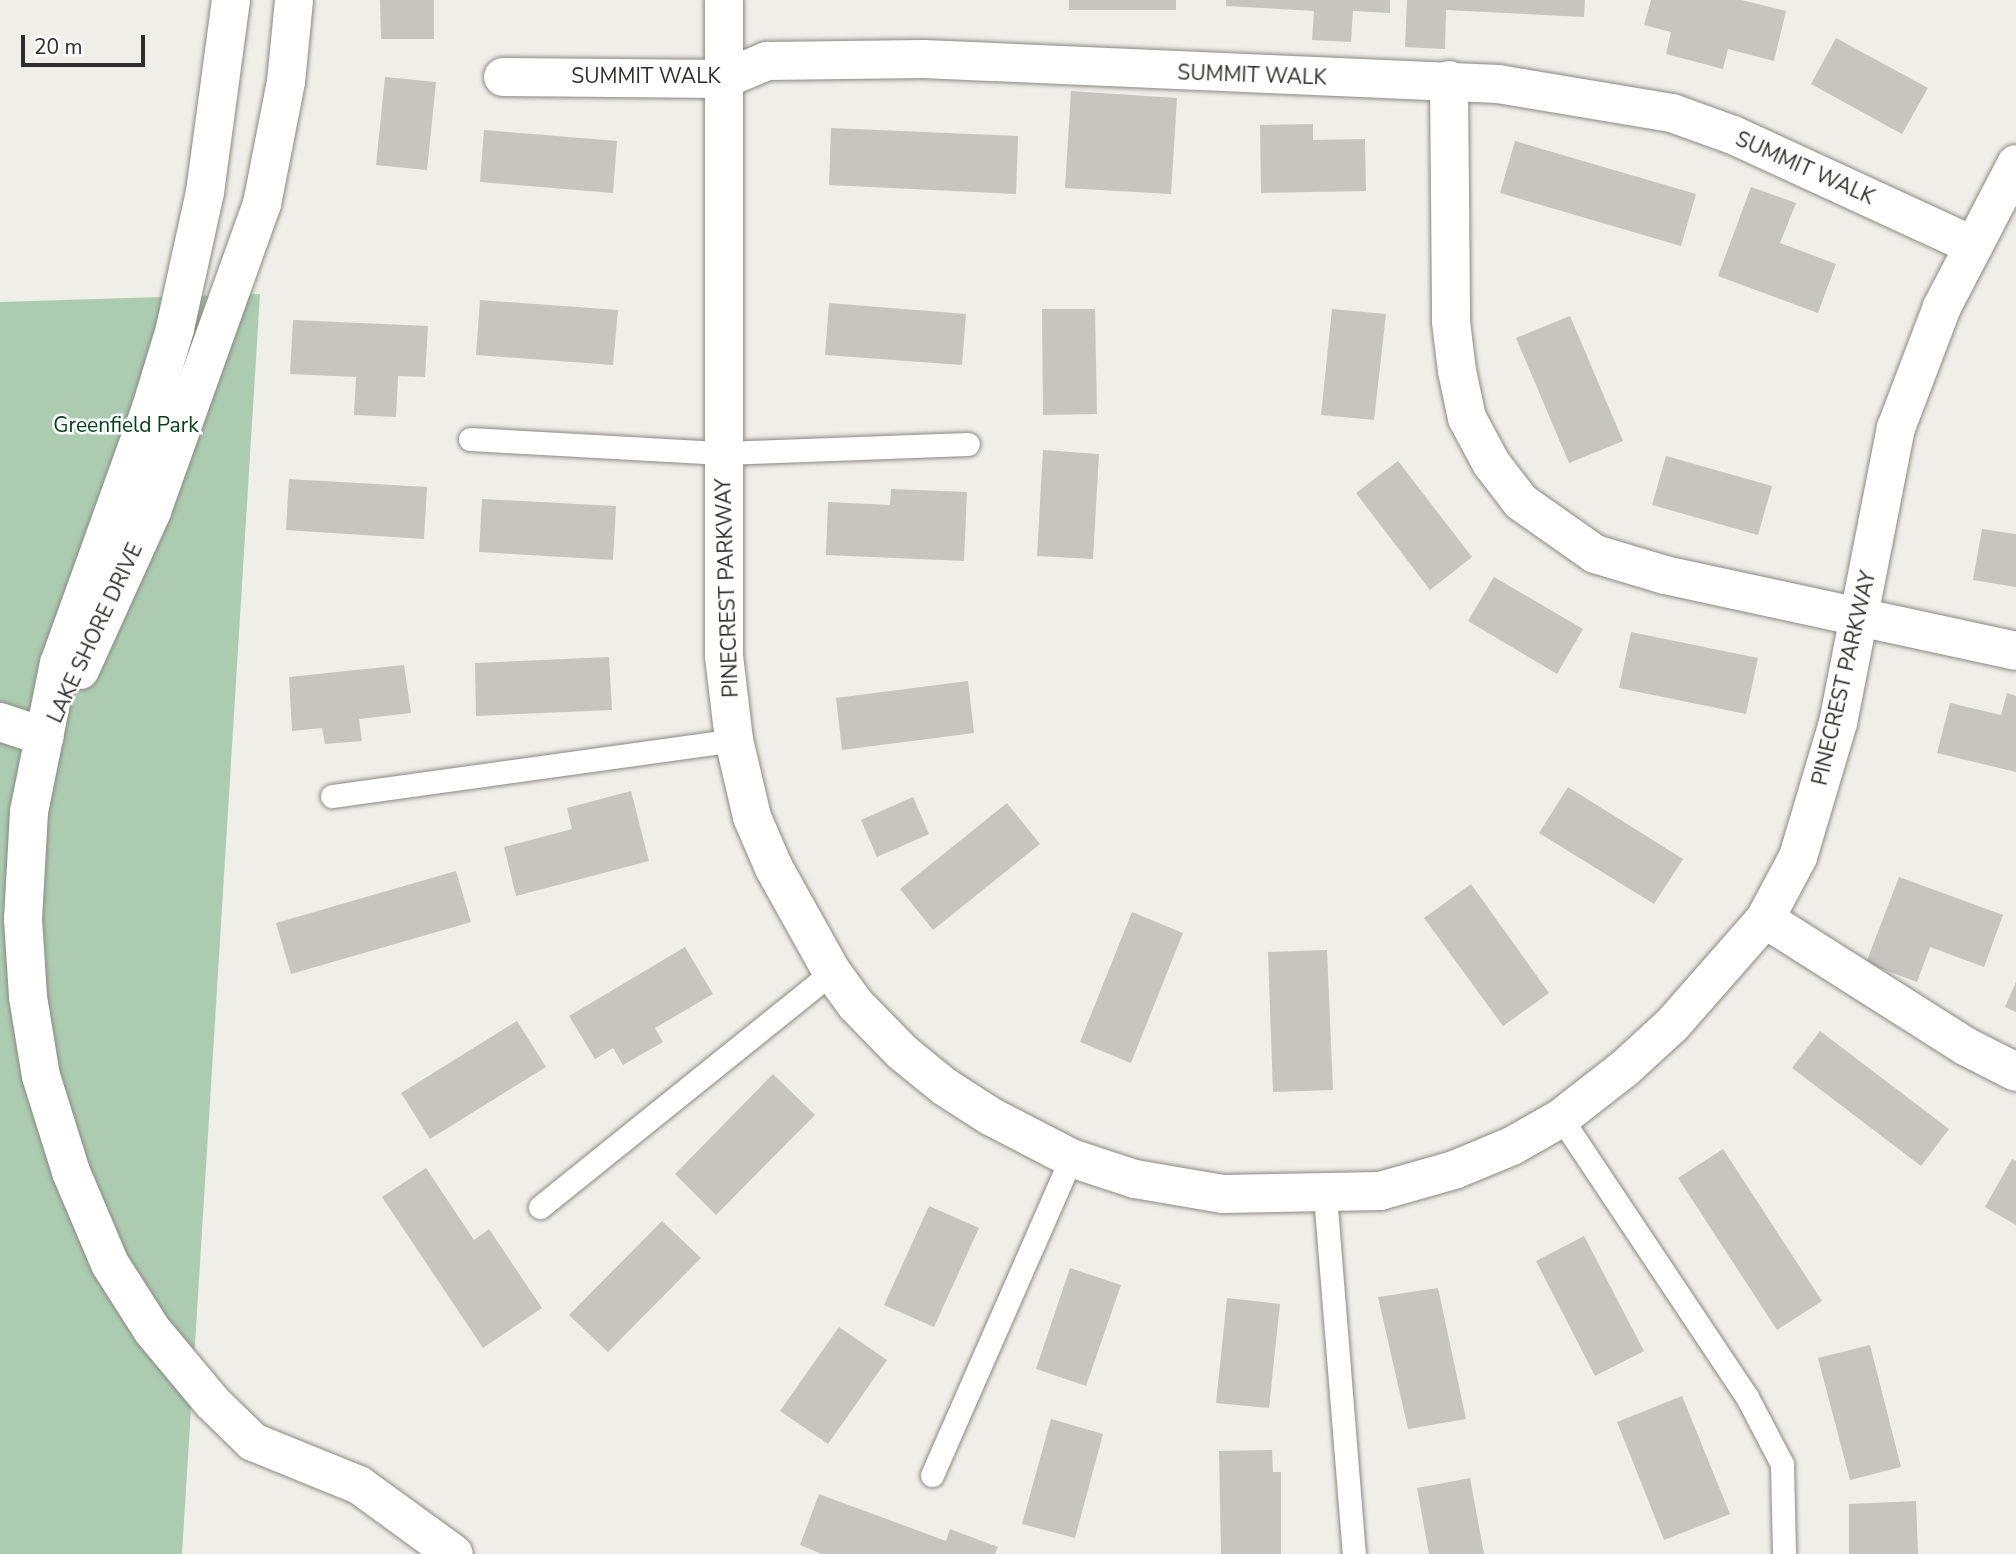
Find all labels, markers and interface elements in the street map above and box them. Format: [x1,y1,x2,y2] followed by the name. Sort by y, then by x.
[24,21,149,65] scale bar
[34,33,83,61] text: 20 m
[1177,60,1327,90] street label: SUMMIT WALK
[571,63,721,89] street label: SUMMIT WALK
[1732,126,1878,210] street label: SUMMIT WALK
[53,412,199,438] park label: Greenfield Park
[711,478,743,698] street label: PINECREST PARKWAY
[42,539,148,727] street label: LAKE SHORE DRIVE
[1807,568,1881,788] street label: PINECREST PARKWAY

